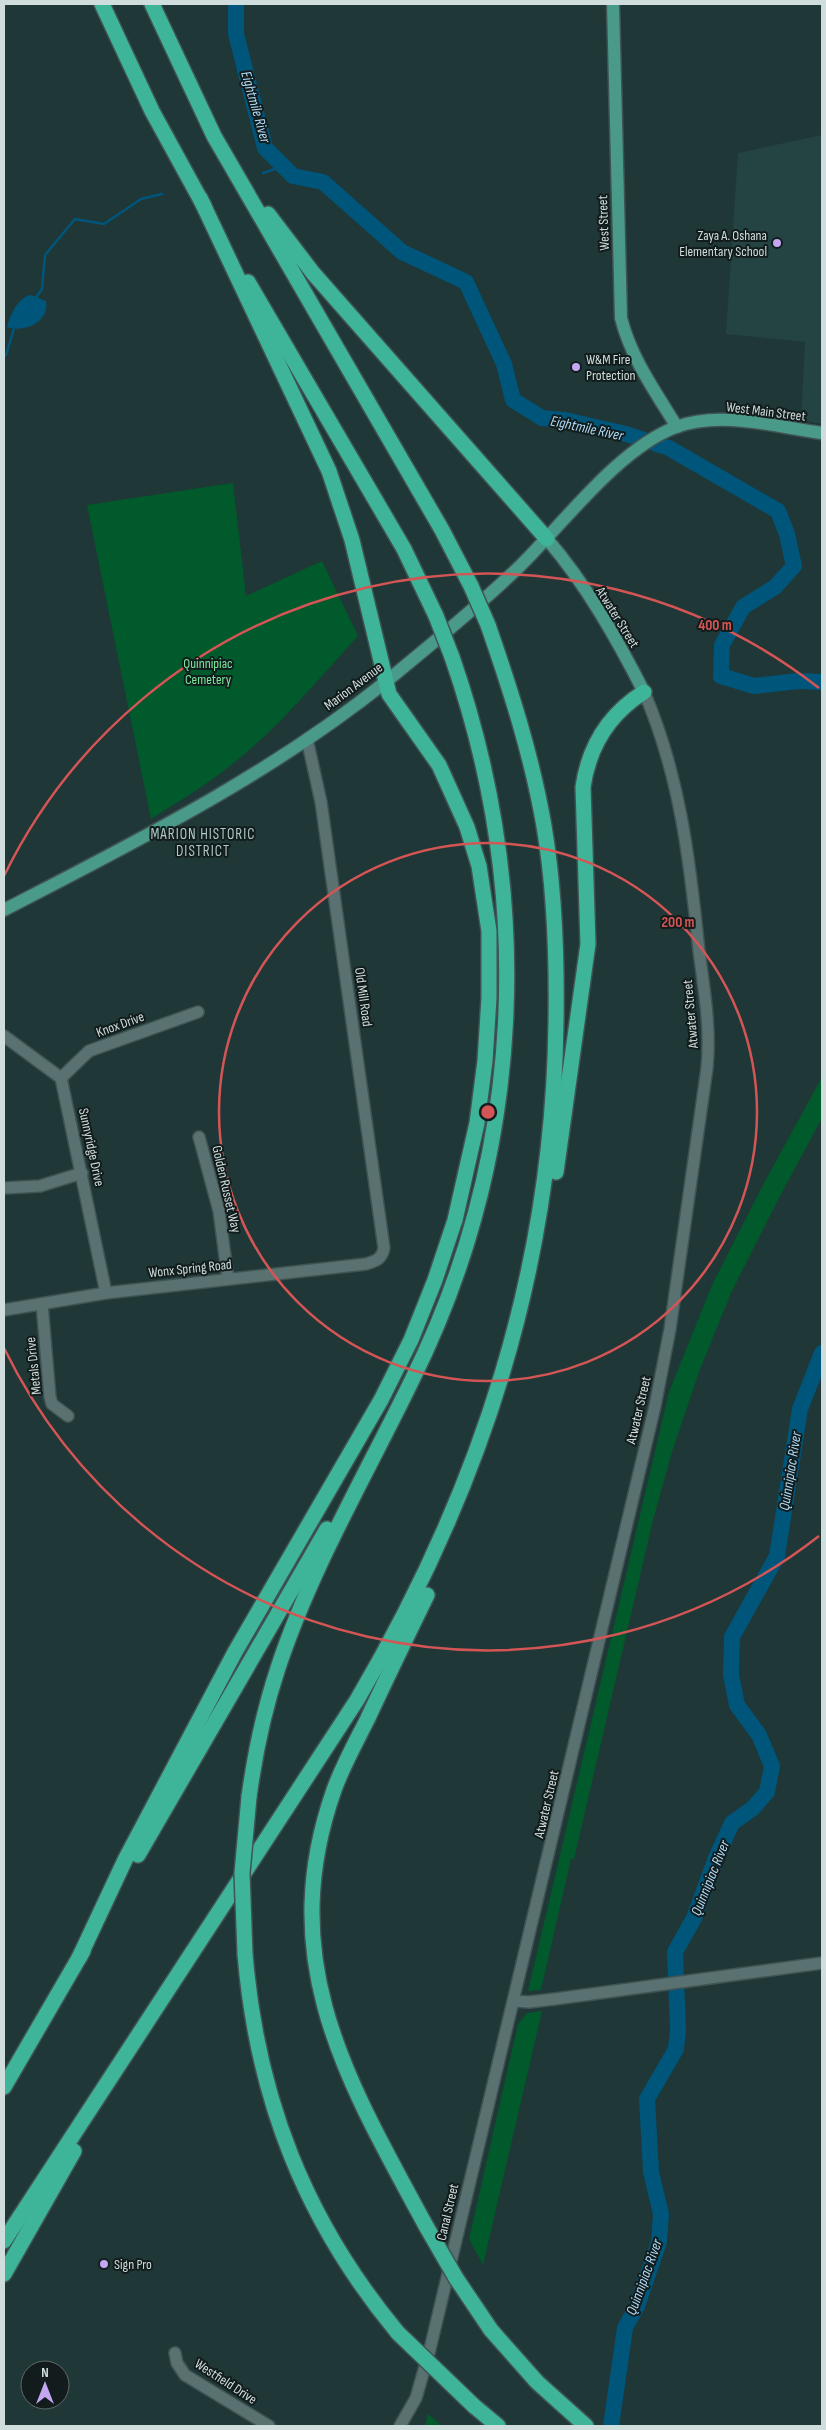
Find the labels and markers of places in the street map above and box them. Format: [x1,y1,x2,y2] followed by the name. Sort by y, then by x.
[679,227,767,260] place label: Zaya A. Oshana Elementary School
[771,237,783,249] marker: Zaya A. Oshana Elementary School
[586,351,636,384] place label: W&M Fire Protection
[570,361,582,373] marker: W&M Fire Protection
[479,1103,497,1121] centre of rings
[114,2256,152,2273] place label: Sign Pro
[98,2258,110,2270] marker: Sign Pro

